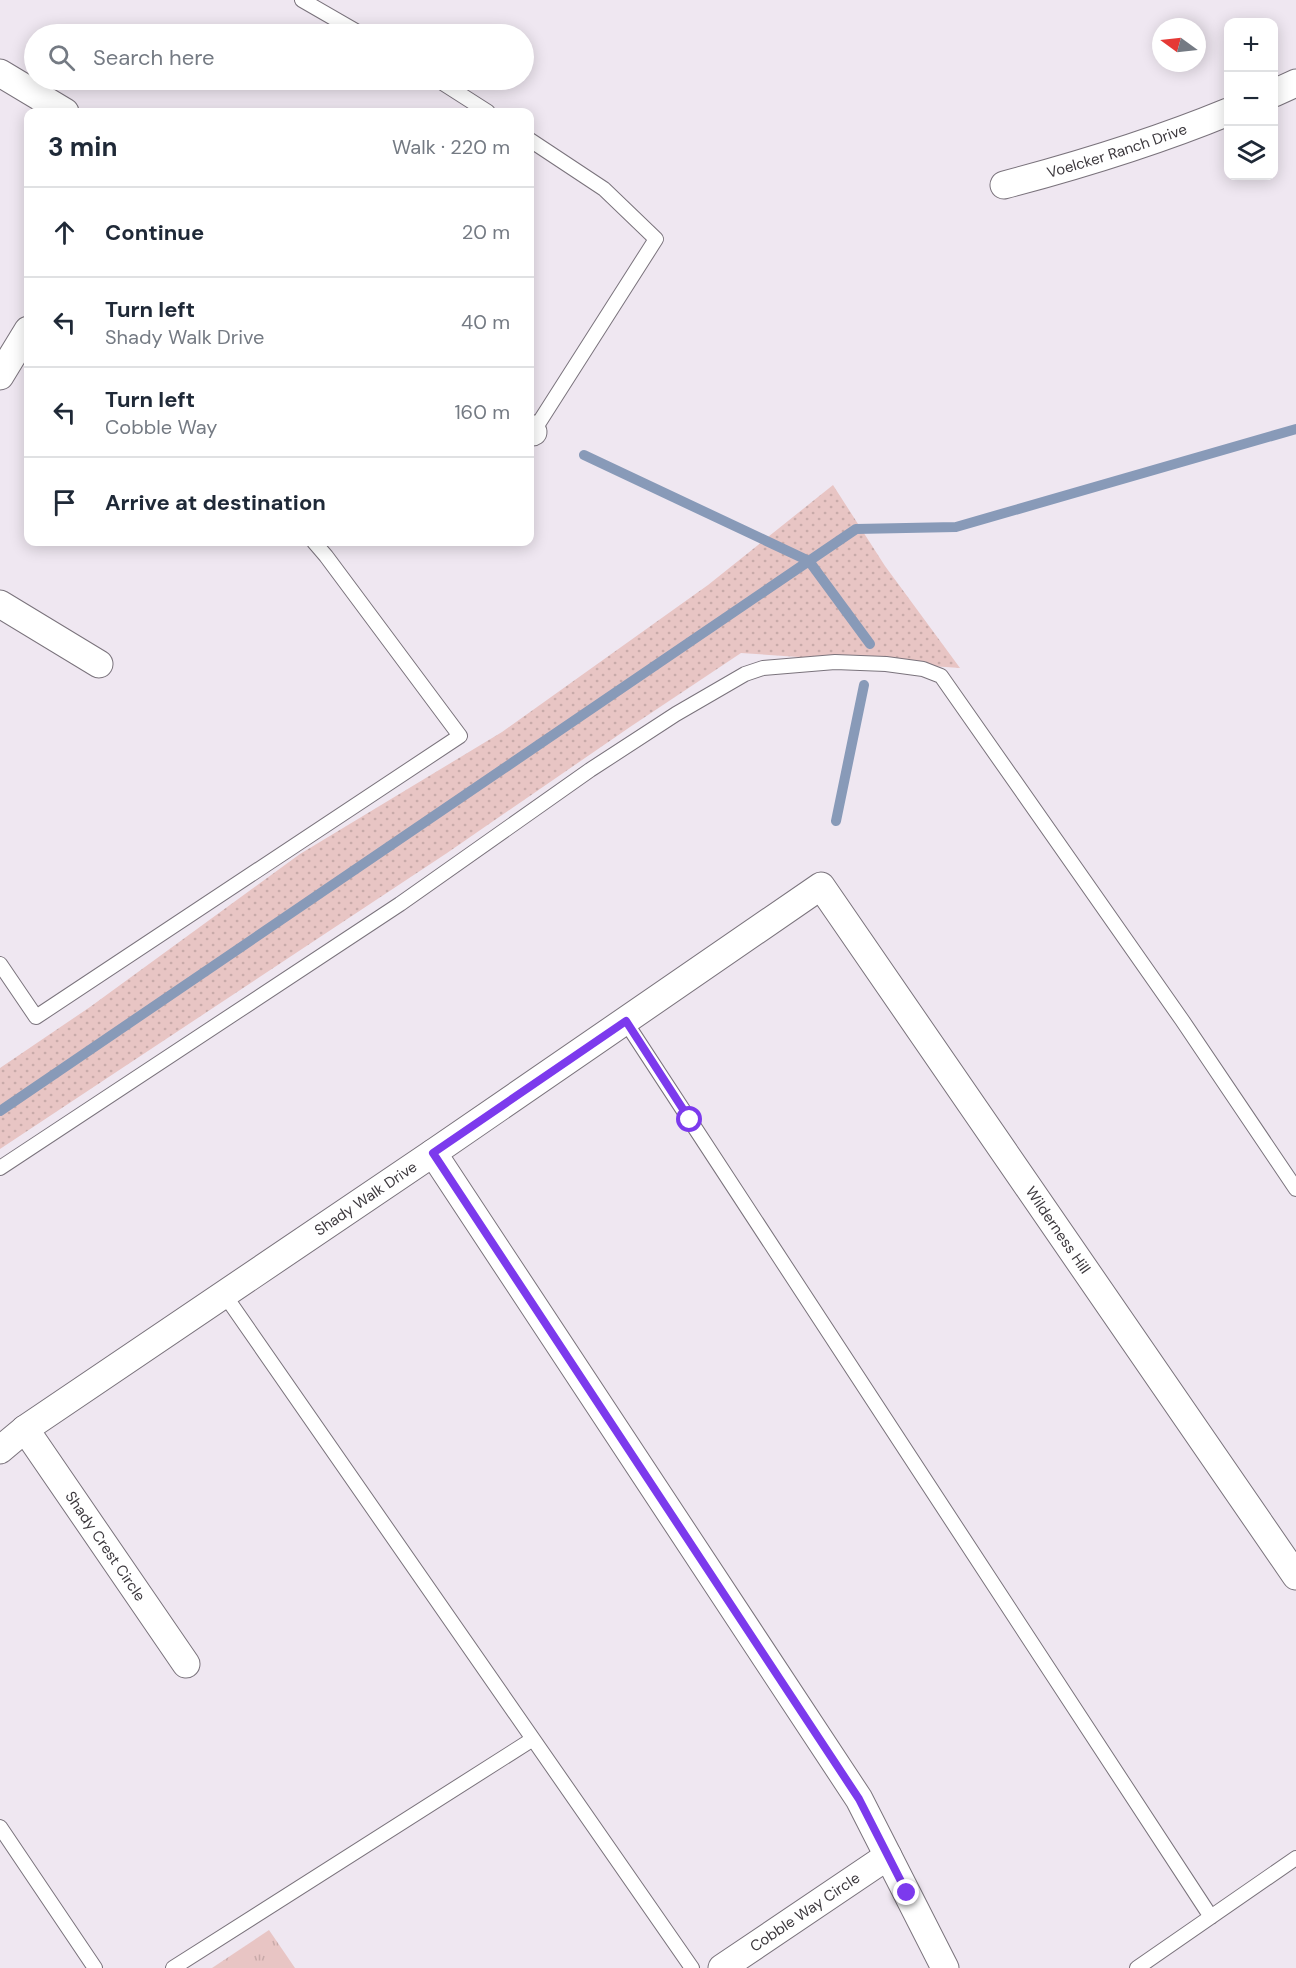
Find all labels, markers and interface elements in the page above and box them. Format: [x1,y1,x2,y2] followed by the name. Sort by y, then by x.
[1152,18,1206,72] north arrow
[1224,18,1278,180] map controls
[1224,18,1278,72] button: +
[24,24,534,90] search box
[45,41,78,74] icon: search
[93,43,214,72] text: Search here
[1224,72,1278,126] button: −
[1045,119,1190,183] street label: Voelcker Ranch Drive
[1224,126,1278,180] button: layers
[48,130,117,164] text: 3 min
[392,134,510,160] text: Walk · 220 m
[48,216,81,249] icon: ahead
[105,218,204,247] text: Continue
[462,219,510,245] text: 20 m
[105,295,195,324] text: Turn left
[48,306,81,339] icon: left
[461,309,510,335] text: 40 m
[105,324,264,350] text: Shady Walk Drive
[105,385,195,414] text: Turn left
[48,396,81,429] icon: left
[454,399,510,425] text: 160 m
[105,414,217,440] text: Cobble Way
[48,486,81,519] icon: arrive
[105,488,326,517] text: Arrive at destination
[676,1106,702,1132] route start
[311,1157,421,1240] street label: Shady Walk Drive
[1021,1183,1095,1278] street label: Wilderness Hill
[61,1487,150,1605] street label: Shady Crest Circle
[746,1868,864,1956] street label: Cobble Way Circle
[893,1879,919,1905] route end

